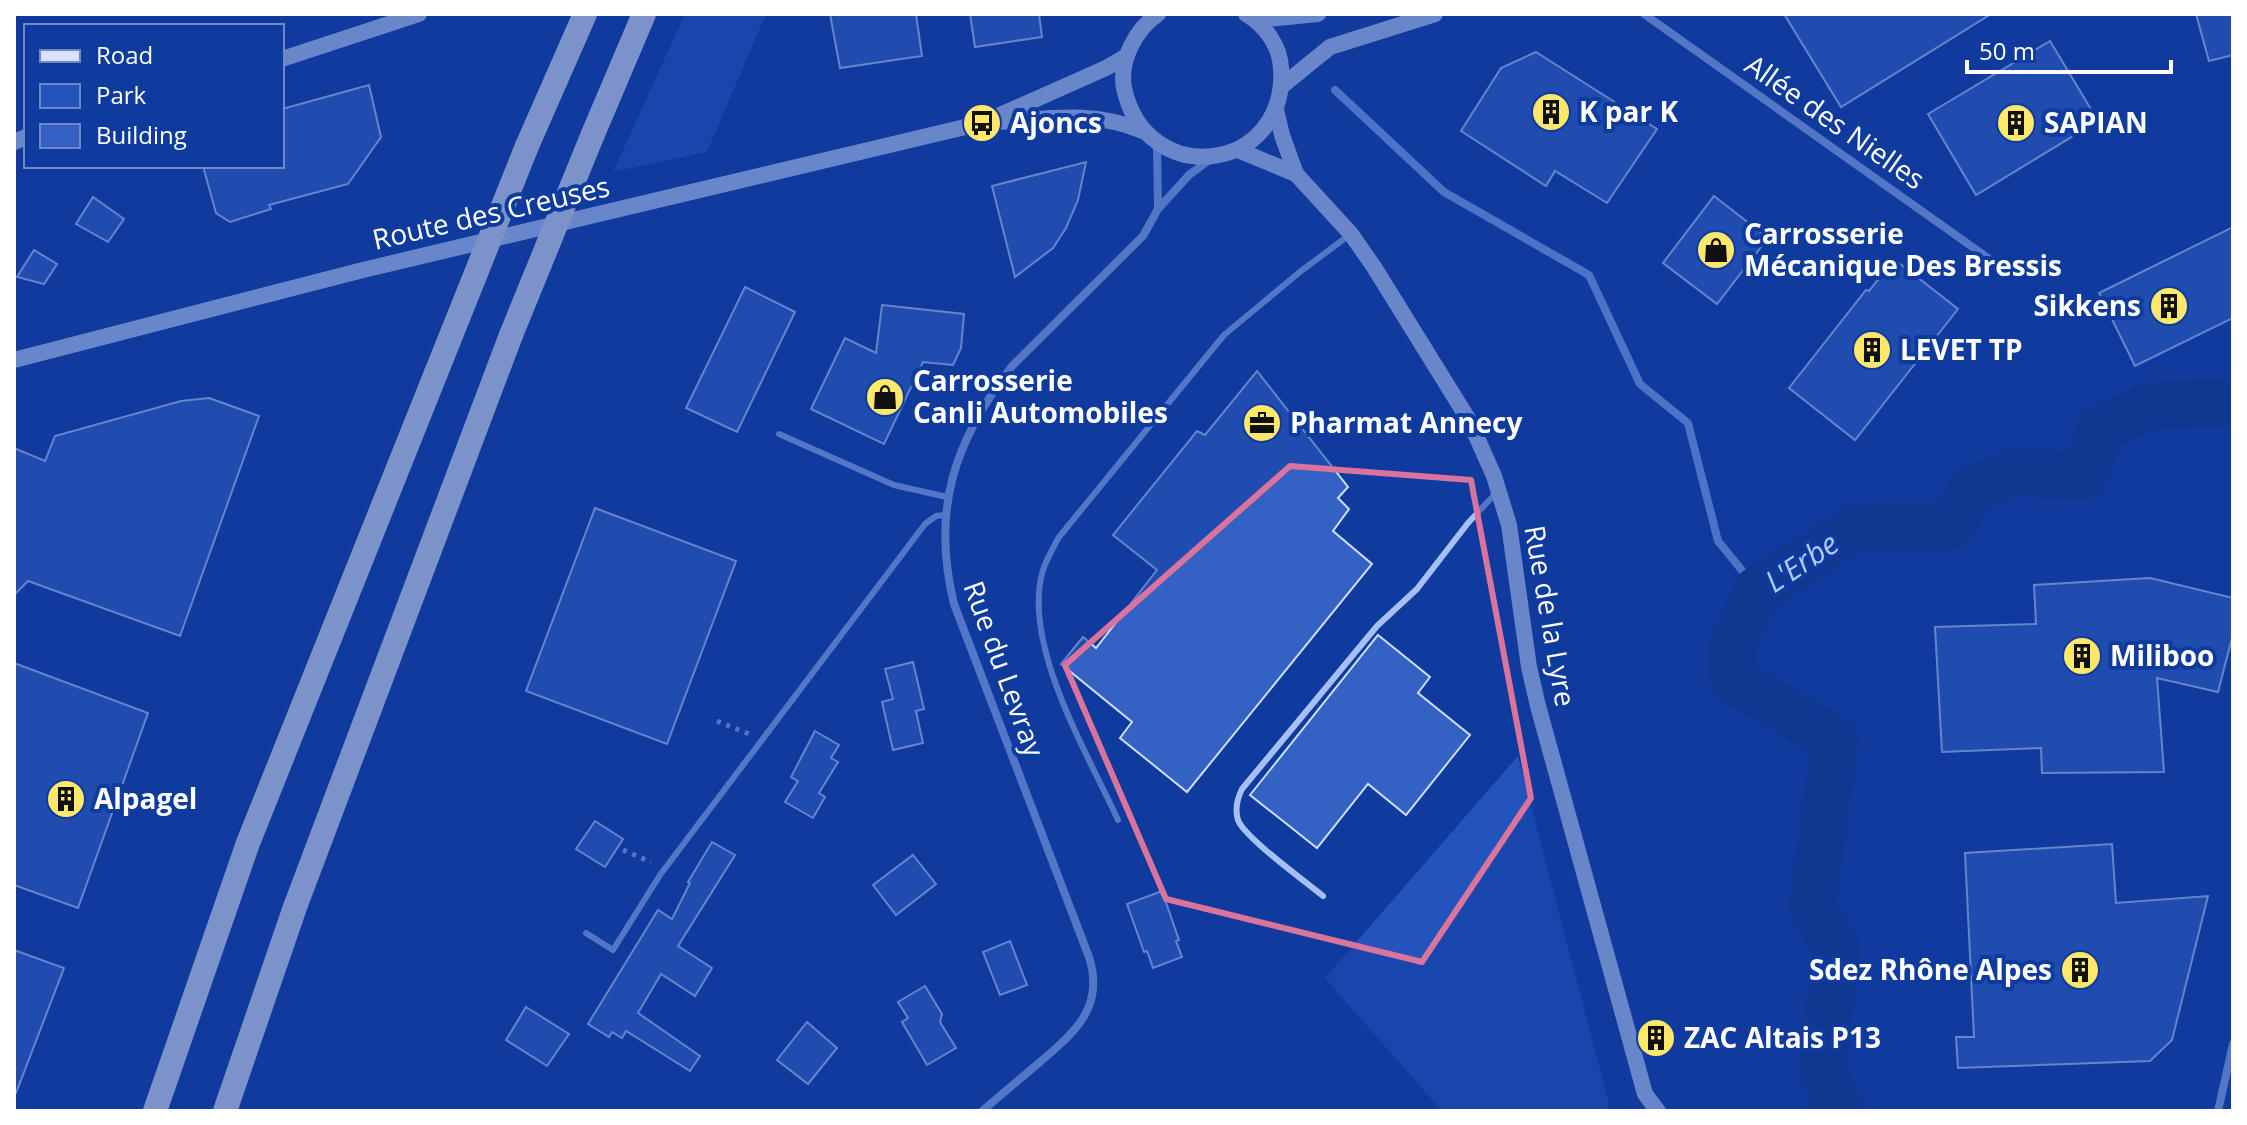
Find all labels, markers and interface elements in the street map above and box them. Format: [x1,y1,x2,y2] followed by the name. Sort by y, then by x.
[24,24,284,168] legend
[1967,24,2171,74] scale bar
[1979,34,2035,67] text: 50 m
[96,38,153,71] text: Road
[1738,45,1933,197] street label: Allée des Nielles
[96,78,147,111] text: Park
[1530,91,1572,133] building icon: K par K
[1579,92,1678,130] place label: K par K
[961,102,1003,144] bus stop icon: Ajoncs
[1995,102,2037,144] building icon: SAPIAN
[1010,103,1102,141] place label: Ajoncs
[2044,103,2148,141] place label: SAPIAN
[96,118,187,151] text: Building
[369,166,613,258] street label: Route des Creuses
[1744,214,2062,284] place label: Carrosserie Mécanique Des Bressis
[1695,229,1737,271] shop icon: Carrosserie Mécanique Des Bressis
[2148,285,2190,327] building icon: Sikkens
[2033,286,2141,324] place label: Sikkens
[1851,329,1893,371] building icon: LEVET TP
[1900,330,2023,368] place label: LEVET TP
[913,361,1168,431] place label: Carrosserie Canli Automobiles
[864,376,906,418] shop icon: Carrosserie Canli Automobiles
[1241,402,1283,444] office icon: Pharmat Annecy
[1290,403,1523,441] place label: Pharmat Annecy
[1516,522,1586,709] street label: Rue de la Lyre
[1756,522,1846,601] water label: L'Erbe
[956,576,1055,763] street label: Rue du Levray
[2061,635,2103,677] building icon: Miliboo
[2110,636,2214,674] place label: Miliboo
[45,778,87,820] building icon: Alpagel
[94,779,197,817] place label: Alpagel
[2059,949,2101,991] building icon: Sdez Rhône Alpes
[1809,950,2052,988] place label: Sdez Rhône Alpes
[1635,1017,1677,1059] building icon: ZAC Altais P13
[1684,1018,1881,1056] place label: ZAC Altais P13

